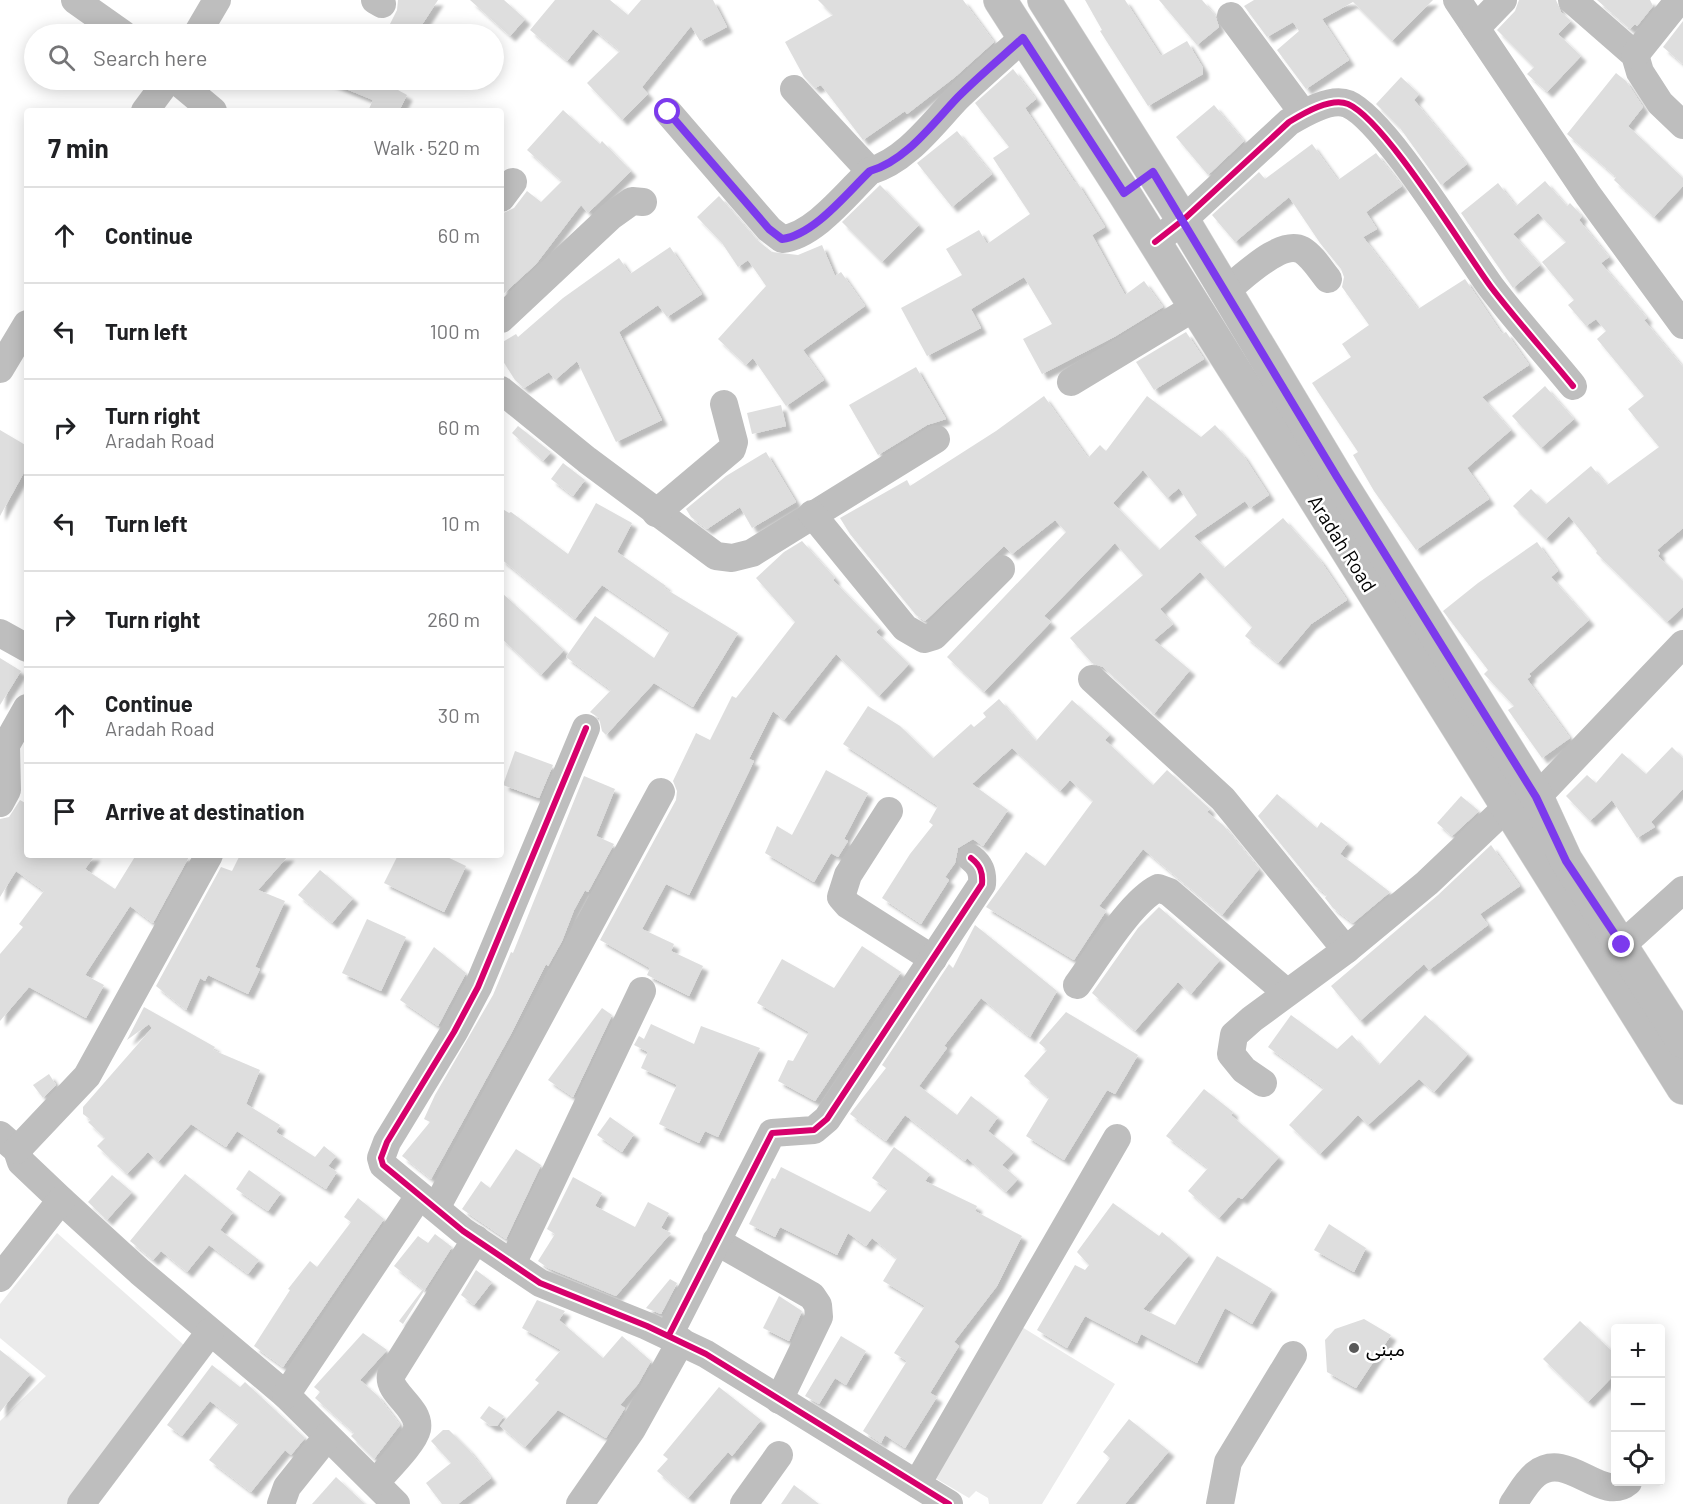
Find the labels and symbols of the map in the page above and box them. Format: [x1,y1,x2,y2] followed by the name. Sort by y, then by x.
[654,98,680,124] route start
[1304,490,1382,596] street label: Aradah Road
[1608,931,1634,957] route end
[1366,1336,1405,1361] place label: مبنى
[1347,1341,1361,1355] marker: مبنى

